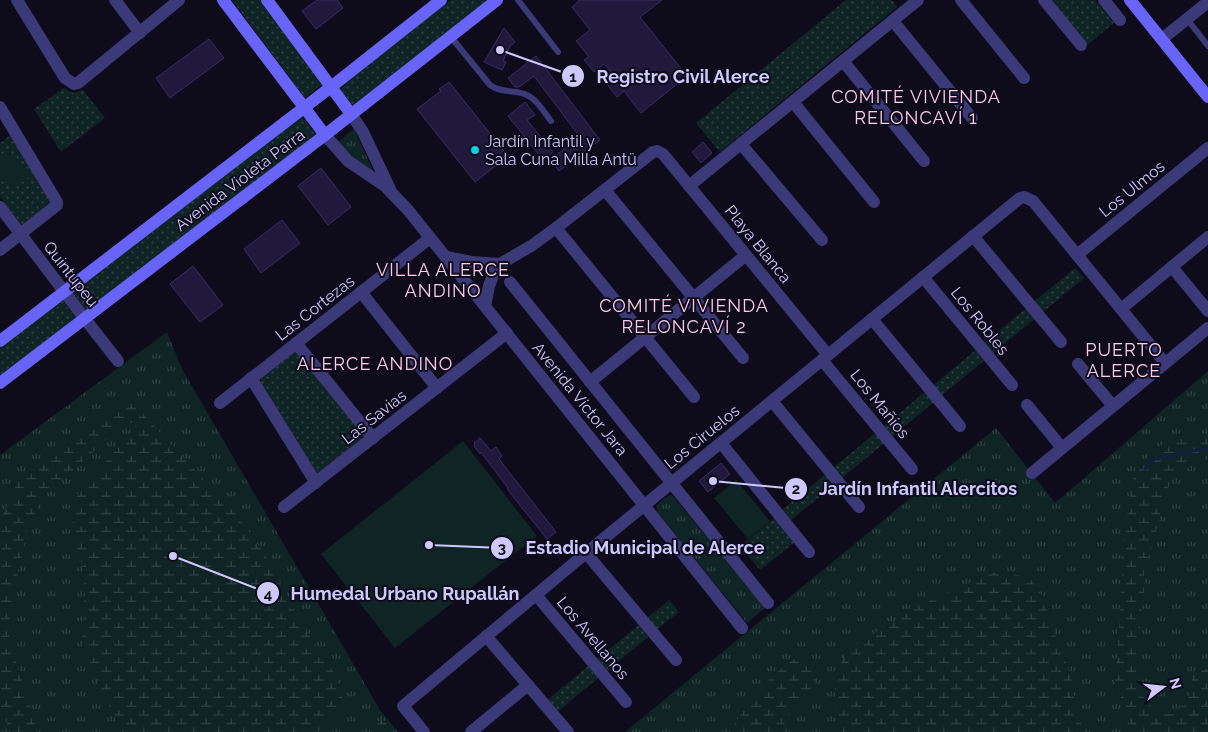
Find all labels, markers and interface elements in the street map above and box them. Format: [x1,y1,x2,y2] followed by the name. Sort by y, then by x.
[561,60,780,93] callout: Registro Civil Alerce
[597,66,770,87] text: Registro Civil Alerce
[569,68,577,86] text: 1
[831,85,1001,128] district label: COMITÉ VIVIENDA RELONCAVÍ 1
[172,125,308,235] street label: Avenida Violeta Parra
[485,132,637,169] place label: Jardín Infantil y Sala Cuna Milla Antü
[469,144,481,156] marker: Jardín Infantil y Sala Cuna Milla Antü
[1095,157,1169,221] street label: Los Ulmos
[721,201,795,287] street label: Playa Blanca
[40,237,102,311] street label: Quintupeu
[376,259,510,301] district label: VILLA ALERCE ANDINO
[272,271,358,345] street label: Las Cortezas
[947,283,1013,359] street label: Los Robles
[599,294,769,337] district label: COMITÉ VIVIENDA RELONCAVÍ 2
[528,339,632,459] street label: Avenida Víctor Jara
[1085,339,1163,381] district label: PUERTO ALERCE
[297,353,453,374] district label: ALERCE ANDINO
[846,366,914,443] street label: Los Mañíos
[338,386,410,448] street label: Las Savias
[661,401,744,473] street label: Los Ciruelos
[783,472,1027,505] callout: Jardín Infantil Alercitos
[819,478,1017,499] text: Jardín Infantil Alercitos
[792,480,800,498] text: 2
[490,531,774,564] callout: Estadio Municipal de Alerce
[526,537,765,558] text: Estadio Municipal de Alerce
[498,539,506,557] text: 3
[255,577,530,610] callout: Humedal Urbano Rupallán
[290,583,520,604] text: Humedal Urbano Rupallán
[264,585,273,603] text: 4
[553,593,633,683] street label: Los Avellanos
[1138,662,1188,712] north arrow
[1166,676,1185,691] text: N

